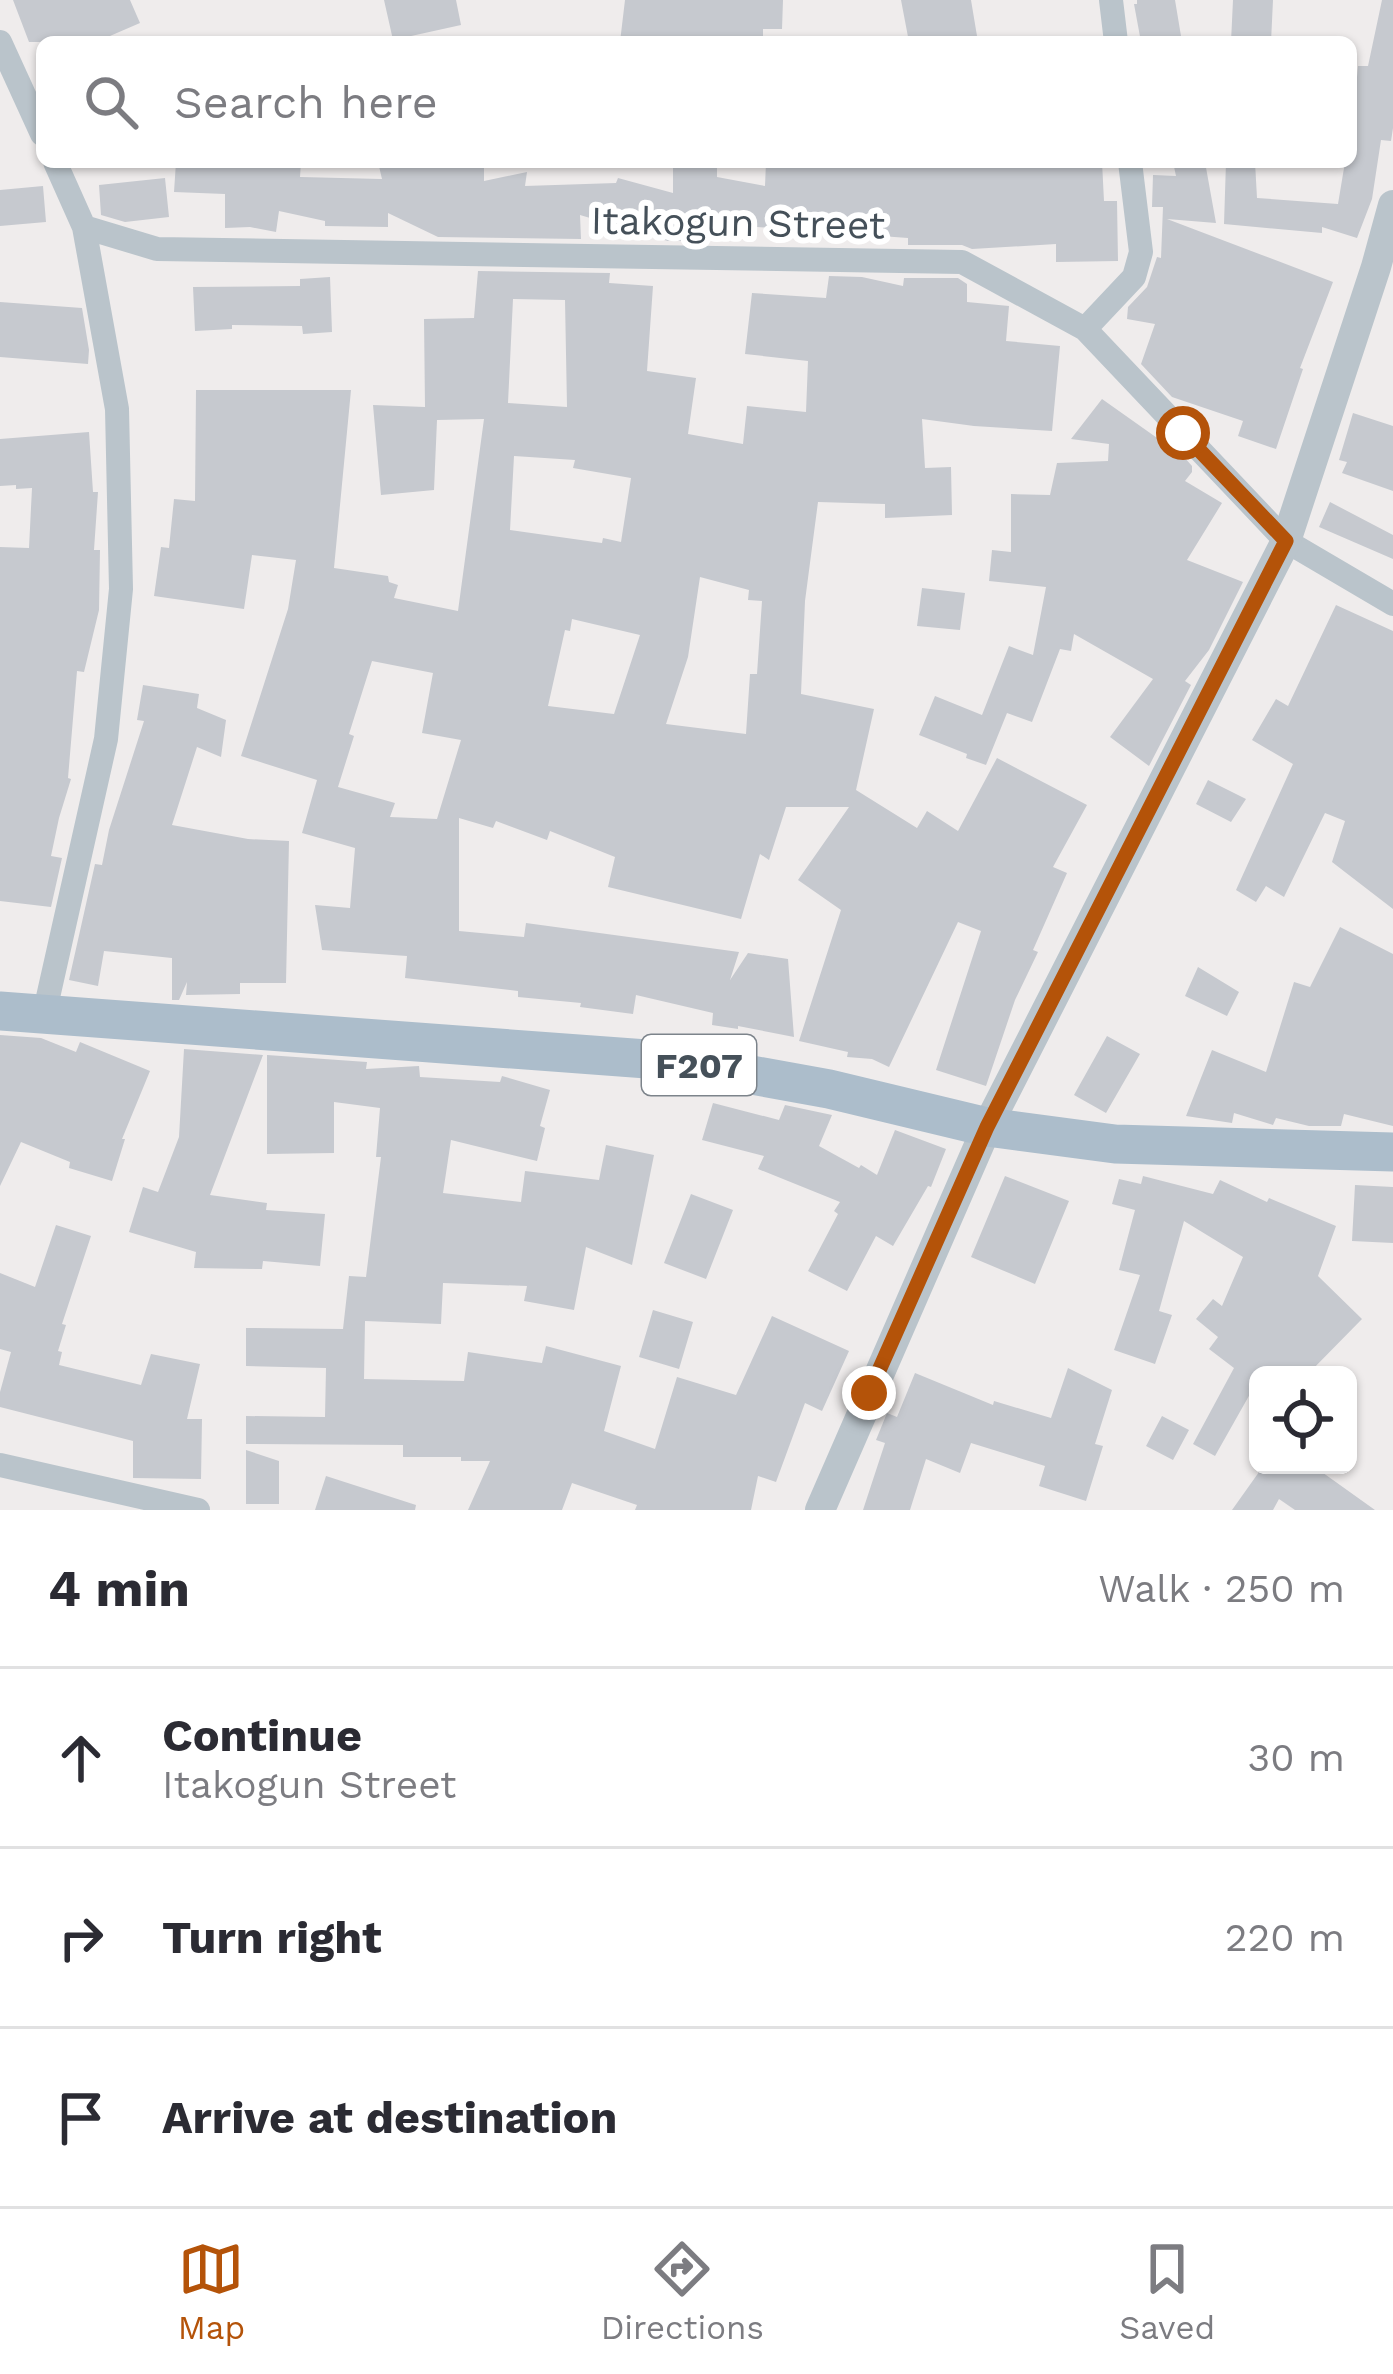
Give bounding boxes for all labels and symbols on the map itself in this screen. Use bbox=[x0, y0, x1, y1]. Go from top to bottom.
street label: Itakogun Street bbox=[590, 197, 886, 248]
route start bbox=[1156, 406, 1210, 460]
road number: F207 bbox=[642, 1035, 756, 1095]
route end bbox=[842, 1366, 896, 1420]

